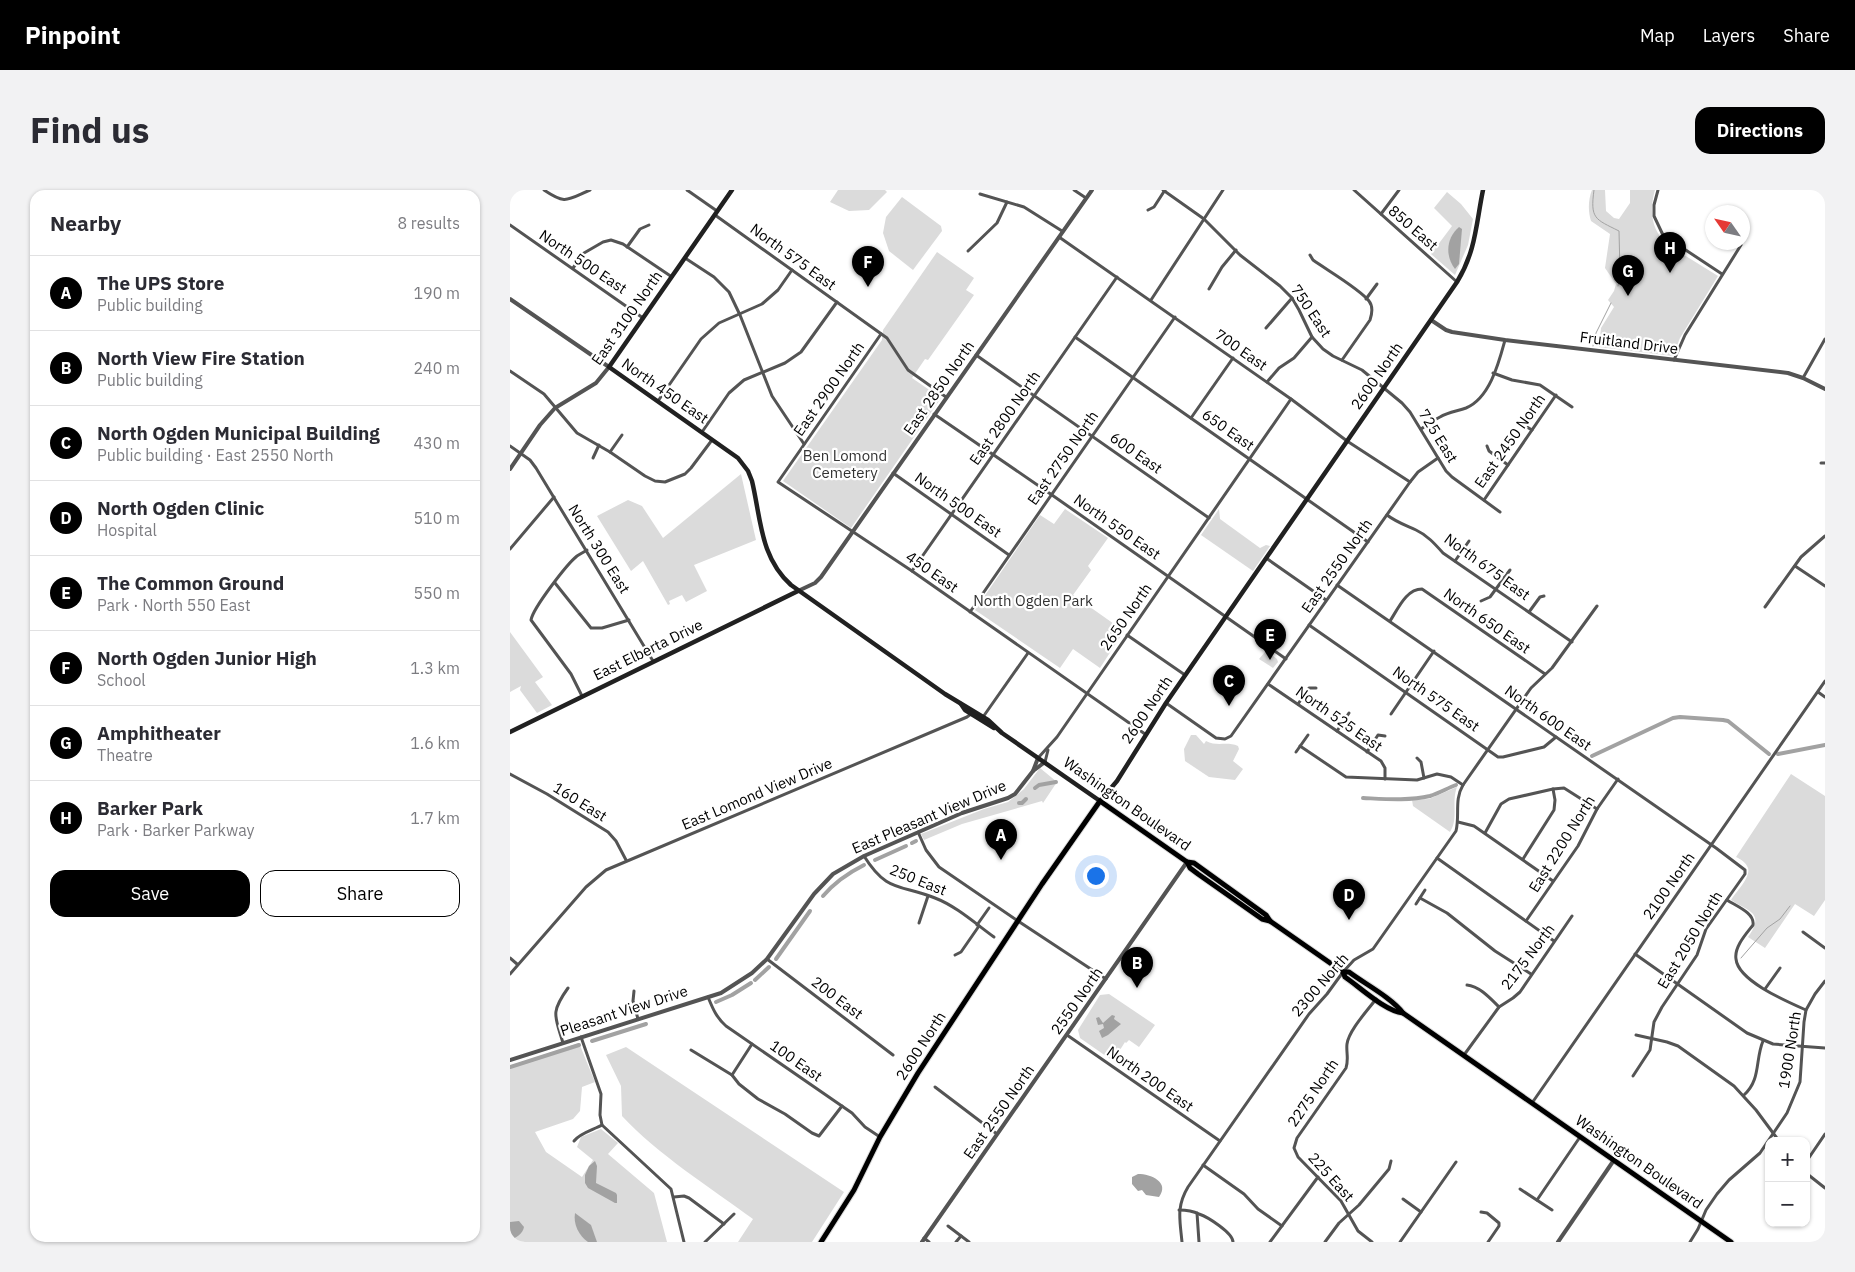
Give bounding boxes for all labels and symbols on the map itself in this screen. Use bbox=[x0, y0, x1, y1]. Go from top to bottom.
street label: 850 East bbox=[1385, 201, 1442, 254]
north arrow bbox=[1705, 205, 1750, 250]
street label: North 575 East bbox=[747, 219, 840, 294]
street label: North 500 East bbox=[536, 225, 631, 298]
pin: H bbox=[1654, 232, 1686, 273]
pin: F bbox=[852, 246, 884, 287]
pin: G bbox=[1612, 255, 1644, 296]
street label: East 3100 North bbox=[587, 267, 666, 368]
street label: 750 East bbox=[1287, 281, 1336, 341]
street label: 700 East bbox=[1211, 325, 1271, 375]
street label: Fruitland Drive bbox=[1579, 327, 1679, 358]
street label: East 2850 North bbox=[899, 337, 978, 438]
street label: East 2900 North bbox=[789, 338, 868, 439]
street label: 2600 North bbox=[1346, 338, 1407, 413]
street label: North 450 East bbox=[618, 354, 712, 428]
street label: East 2800 North bbox=[965, 367, 1044, 468]
street label: East 2450 North bbox=[1470, 390, 1549, 491]
street label: 650 East bbox=[1198, 405, 1258, 455]
street label: 725 East bbox=[1415, 405, 1462, 466]
street label: East 2750 North bbox=[1023, 407, 1102, 508]
street label: 600 East bbox=[1106, 428, 1166, 478]
park label: Ben Lomond Cemetery bbox=[803, 446, 887, 482]
street label: North 500 East bbox=[911, 468, 1005, 542]
street label: North 550 East bbox=[1070, 490, 1164, 564]
street label: North 300 East bbox=[564, 501, 634, 597]
street label: East 2550 North bbox=[1297, 515, 1376, 616]
street label: North 675 East bbox=[1441, 529, 1534, 604]
street label: 450 East bbox=[902, 547, 962, 597]
street label: 2650 North bbox=[1095, 579, 1156, 654]
street label: North 650 East bbox=[1440, 584, 1534, 658]
park label: North Ogden Park bbox=[973, 591, 1093, 610]
street label: East Elberta Drive bbox=[590, 615, 706, 684]
pin: E bbox=[1254, 619, 1286, 660]
street label: North 575 East bbox=[1389, 662, 1483, 736]
pin: C bbox=[1213, 665, 1245, 706]
street label: 2600 North bbox=[1117, 672, 1176, 747]
street label: North 600 East bbox=[1501, 681, 1595, 755]
street label: North 525 East bbox=[1292, 682, 1386, 756]
street label: Washington Boulevard bbox=[1060, 752, 1195, 855]
street label: East Lomond View Drive bbox=[679, 753, 835, 834]
street label: East Pleasant View Drive bbox=[849, 775, 1009, 858]
street label: 160 East bbox=[550, 778, 611, 825]
street label: East 2200 North bbox=[1524, 792, 1599, 896]
pin: A bbox=[985, 819, 1017, 860]
street label: 2100 North bbox=[1638, 848, 1699, 923]
street label: 250 East bbox=[887, 860, 949, 900]
your location bbox=[1083, 863, 1109, 889]
pin: D bbox=[1333, 879, 1365, 920]
street label: East 2050 North bbox=[1653, 887, 1726, 992]
street label: 2175 North bbox=[1497, 920, 1559, 994]
pin: B bbox=[1121, 947, 1153, 988]
street label: 2300 North bbox=[1287, 949, 1352, 1020]
street label: 2550 North bbox=[1046, 963, 1107, 1038]
street label: 200 East bbox=[808, 972, 867, 1023]
street label: Pleasant View Drive bbox=[558, 981, 690, 1040]
street label: 2600 North bbox=[891, 1008, 950, 1084]
street label: 1900 North bbox=[1774, 1010, 1805, 1090]
street label: 100 East bbox=[766, 1036, 826, 1086]
street label: North 200 East bbox=[1103, 1042, 1197, 1116]
street label: 2275 North bbox=[1283, 1055, 1342, 1130]
street label: East 2550 North bbox=[959, 1061, 1038, 1162]
street label: Washington Boulevard bbox=[1572, 1110, 1707, 1213]
street label: 225 East bbox=[1304, 1148, 1358, 1205]

